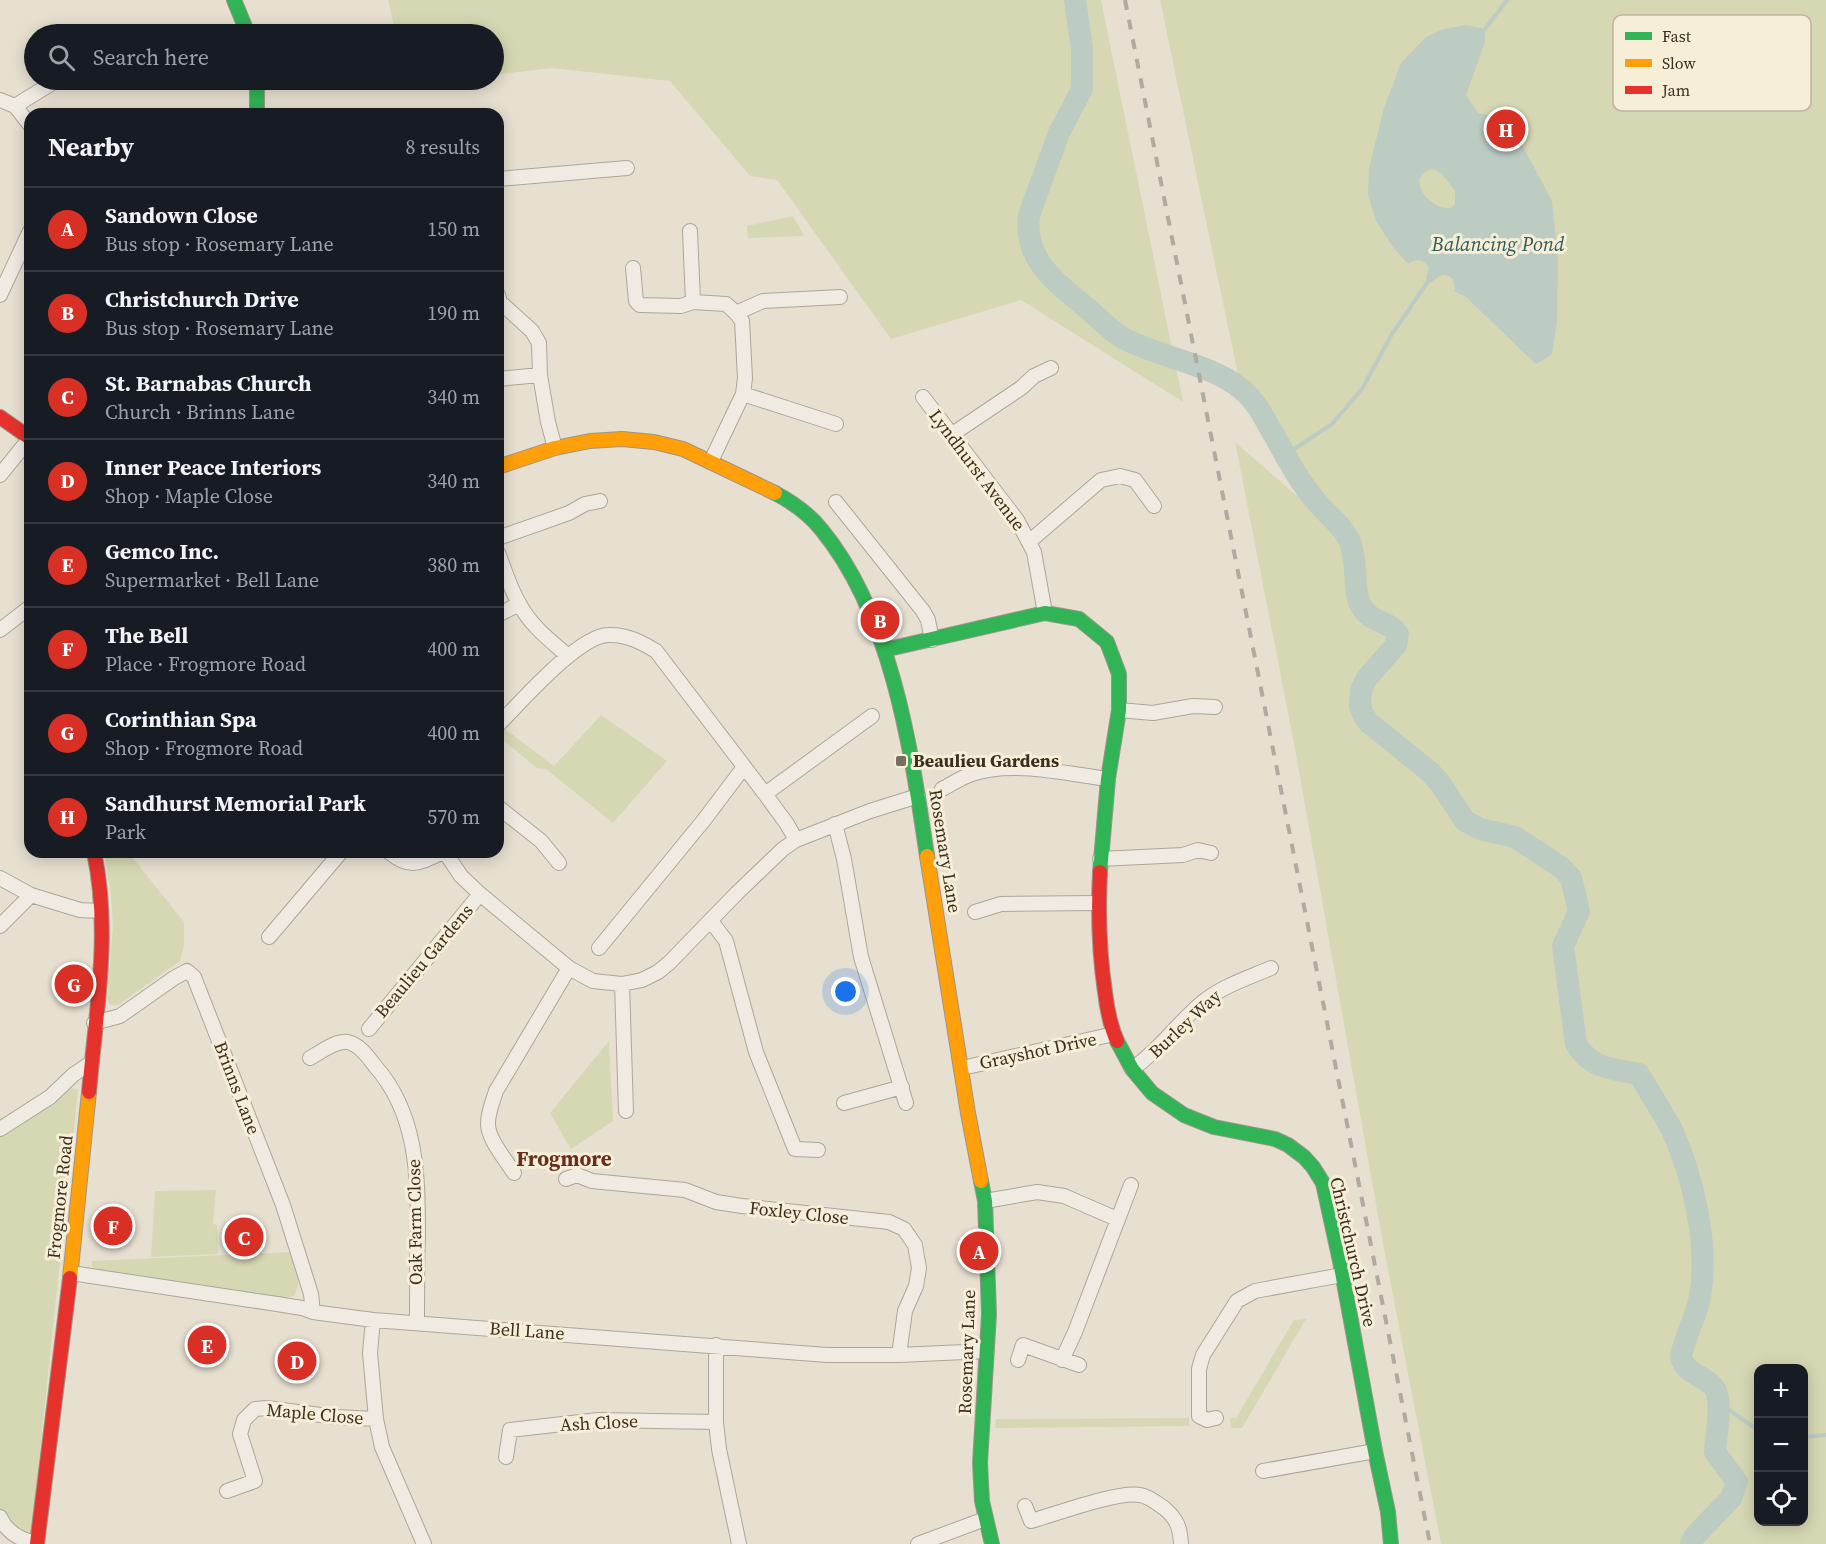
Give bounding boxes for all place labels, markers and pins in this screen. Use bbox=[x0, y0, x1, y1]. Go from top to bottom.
pin: H bbox=[1486, 106, 1526, 152]
pin: B bbox=[860, 598, 900, 642]
place label: Beaulieu Gardens bbox=[913, 748, 1059, 773]
marker: Beaulieu Gardens bbox=[894, 754, 908, 768]
pin: G bbox=[54, 962, 94, 1006]
pin: F bbox=[94, 1204, 132, 1248]
pin: C bbox=[224, 1214, 264, 1260]
pin: A bbox=[960, 1228, 998, 1274]
pin: E bbox=[188, 1322, 226, 1368]
pin: D bbox=[278, 1338, 316, 1384]

